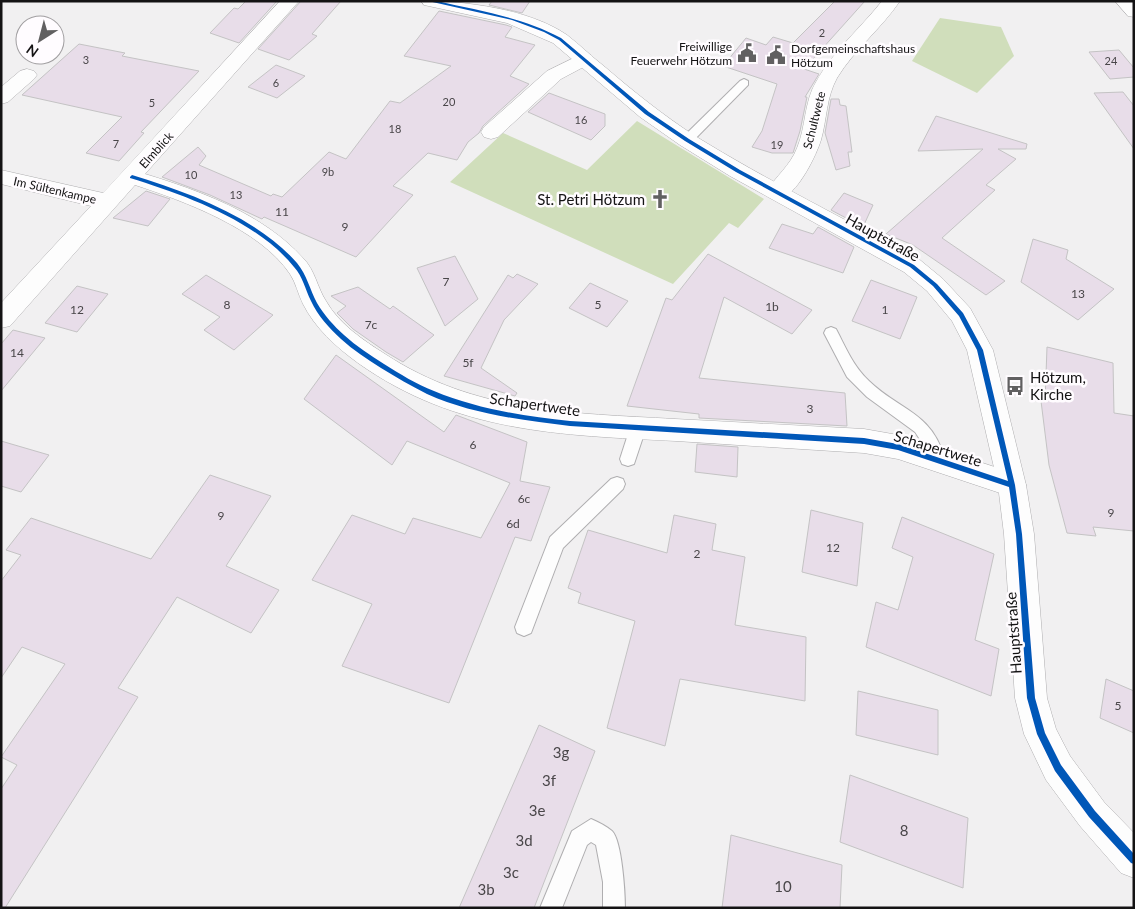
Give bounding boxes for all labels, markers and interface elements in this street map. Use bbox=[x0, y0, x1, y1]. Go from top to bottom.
north arrow bbox=[15, 15, 65, 65]
house number: 2 bbox=[819, 26, 825, 39]
place label: Freiwillige Feuerwehr Hötzum bbox=[630, 39, 732, 68]
text: N bbox=[23, 41, 41, 61]
place label: Dorfgemeinschaftshaus Hötzum bbox=[791, 41, 915, 70]
public building icon: Freiwillige Feuerwehr Hötzum bbox=[736, 42, 758, 64]
public building icon: Dorfgemeinschaftshaus Hötzum bbox=[765, 44, 787, 66]
house number: 3 bbox=[83, 53, 89, 66]
house number: 24 bbox=[1105, 54, 1118, 67]
house number: 6 bbox=[273, 76, 279, 89]
street label: Schultwete bbox=[800, 90, 828, 150]
house number: 20 bbox=[443, 95, 456, 108]
house number: 5 bbox=[149, 96, 155, 109]
house number: 16 bbox=[575, 113, 587, 126]
house number: 18 bbox=[389, 122, 401, 135]
street label: Elmblick bbox=[136, 128, 177, 171]
house number: 7 bbox=[113, 137, 119, 150]
house number: 19 bbox=[771, 138, 783, 151]
house number: 9b bbox=[322, 165, 334, 178]
house number: 10 bbox=[185, 168, 198, 181]
street label: Im Sültenkampe bbox=[12, 173, 98, 207]
house number: 13 bbox=[230, 188, 242, 201]
church icon: St. Petri Hötzum bbox=[649, 188, 671, 210]
place label: St. Petri Hötzum bbox=[537, 190, 645, 208]
house number: 11 bbox=[275, 204, 289, 219]
street label: Hauptstraße bbox=[843, 209, 923, 265]
house number: 9 bbox=[342, 219, 349, 234]
house number: 7 bbox=[443, 274, 450, 289]
house number: 13 bbox=[1071, 286, 1085, 301]
house number: 8 bbox=[224, 297, 231, 312]
house number: 5 bbox=[595, 297, 602, 312]
house number: 1b bbox=[765, 299, 779, 314]
house number: 12 bbox=[70, 302, 84, 317]
house number: 1 bbox=[882, 302, 889, 317]
house number: 7c bbox=[365, 317, 378, 332]
house number: 14 bbox=[10, 345, 24, 360]
house number: 5f bbox=[462, 355, 474, 370]
place label: Hötzum, Kirche bbox=[1030, 368, 1086, 403]
bus stop icon: Hötzum, Kirche bbox=[1004, 375, 1026, 397]
street label: Schapertwete bbox=[489, 389, 581, 419]
house number: 3 bbox=[807, 401, 814, 416]
street label: Schapertwete bbox=[892, 426, 984, 470]
house number: 6 bbox=[470, 437, 477, 452]
house number: 6c bbox=[518, 491, 531, 506]
house number: 9 bbox=[1108, 505, 1115, 520]
house number: 9 bbox=[218, 508, 225, 523]
house number: 6d bbox=[506, 516, 520, 531]
house number: 12 bbox=[826, 540, 840, 555]
house number: 2 bbox=[694, 546, 701, 561]
street label: Hauptstraße bbox=[1001, 591, 1025, 675]
house number: 5 bbox=[1115, 698, 1122, 713]
house number: 3g bbox=[553, 743, 569, 761]
house number: 3f bbox=[542, 771, 557, 789]
house number: 3e bbox=[529, 801, 545, 819]
house number: 8 bbox=[900, 821, 908, 839]
house number: 3d bbox=[515, 831, 533, 849]
house number: 3c bbox=[503, 863, 519, 881]
house number: 10 bbox=[774, 877, 792, 895]
house number: 3b bbox=[477, 880, 495, 898]

